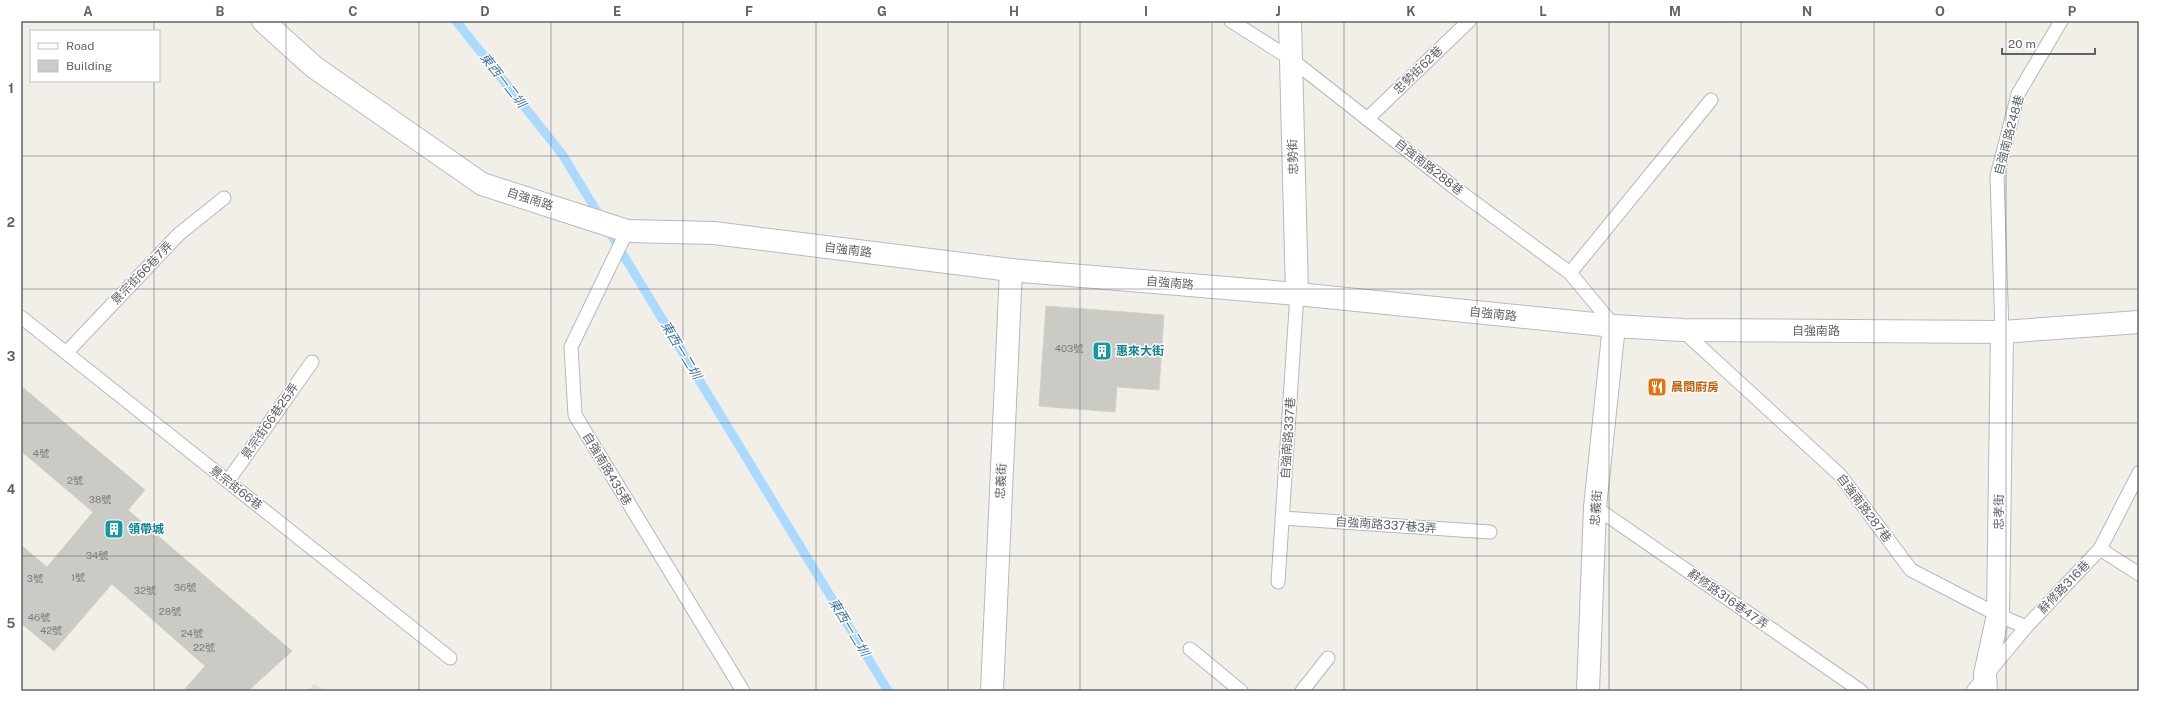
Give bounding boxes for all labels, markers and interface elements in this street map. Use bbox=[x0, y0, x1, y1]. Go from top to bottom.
text: A bbox=[83, 4, 93, 19]
text: B bbox=[216, 4, 225, 19]
text: C bbox=[348, 4, 358, 19]
text: D bbox=[480, 4, 490, 19]
text: E bbox=[613, 4, 621, 19]
text: F bbox=[745, 4, 753, 19]
text: G bbox=[877, 4, 887, 19]
text: H bbox=[1009, 4, 1019, 19]
text: I bbox=[1144, 4, 1148, 19]
text: J bbox=[1275, 4, 1281, 19]
text: K bbox=[1406, 4, 1416, 19]
text: L bbox=[1539, 4, 1547, 19]
text: M bbox=[1669, 4, 1681, 19]
text: N bbox=[1802, 4, 1812, 19]
text: O bbox=[1935, 4, 1945, 19]
text: P bbox=[2068, 4, 2077, 19]
legend bbox=[30, 30, 160, 82]
scale bar bbox=[2002, 30, 2095, 56]
text: 20 m bbox=[2008, 37, 2036, 51]
text: Road bbox=[66, 39, 94, 53]
street label: 忠勢街62巷 bbox=[1391, 43, 1445, 97]
water label: 東西一二圳 bbox=[477, 50, 530, 112]
text: Building bbox=[66, 59, 112, 73]
text: 1 bbox=[8, 81, 14, 96]
street label: 自強南路248巷 bbox=[1992, 93, 2026, 177]
street label: 自強南路288巷 bbox=[1392, 136, 1466, 198]
street label: 忠勢街 bbox=[1285, 139, 1301, 175]
street label: 自強南路 bbox=[505, 185, 555, 213]
text: 2 bbox=[7, 215, 15, 230]
street label: 景宗街66巷7弄 bbox=[108, 239, 176, 307]
street label: 自強南路 bbox=[823, 240, 873, 260]
street label: 自強南路 bbox=[1145, 274, 1195, 292]
street label: 自強南路 bbox=[1468, 305, 1518, 323]
water label: 東西一二圳 bbox=[658, 318, 705, 383]
street label: 自強南路 bbox=[1792, 324, 1840, 338]
building icon: 惠來大街 bbox=[1091, 340, 1113, 362]
house number: 403號 bbox=[1055, 342, 1083, 354]
place label: 惠來大街 bbox=[1116, 344, 1164, 358]
text: 3 bbox=[7, 349, 16, 364]
restaurant icon: 晨間廚房 bbox=[1646, 376, 1668, 398]
street label: 景宗街66巷25弄 bbox=[239, 380, 301, 462]
place label: 晨間廚房 bbox=[1671, 380, 1719, 394]
street label: 自強南路337巷 bbox=[1278, 397, 1298, 479]
street label: 自強南路435巷 bbox=[580, 430, 634, 508]
house number: 4號 bbox=[33, 447, 49, 459]
street label: 景宗街66巷 bbox=[207, 463, 265, 513]
street label: 忠義街 bbox=[993, 463, 1009, 499]
street label: 自強南路287巷 bbox=[1834, 471, 1894, 545]
house number: 2號 bbox=[67, 474, 83, 486]
text: 4 bbox=[7, 482, 16, 497]
street label: 忠義街 bbox=[1588, 490, 1604, 526]
house number: 38號 bbox=[89, 493, 111, 505]
street label: 忠孝街 bbox=[1992, 494, 2006, 530]
street label: 自強南路337巷3弄 bbox=[1335, 514, 1437, 536]
building icon: 領帶城 bbox=[103, 518, 125, 540]
place label: 領帶城 bbox=[128, 522, 164, 536]
house number: 34號 bbox=[86, 549, 108, 561]
street label: 辭修路316巷 bbox=[2035, 558, 2093, 616]
street label: 辭修路316巷47弄 bbox=[1685, 566, 1771, 632]
house number: 1號 bbox=[71, 571, 85, 583]
house number: 3號 bbox=[27, 572, 43, 584]
house number: 36號 bbox=[174, 581, 196, 593]
house number: 32號 bbox=[134, 584, 156, 596]
water label: 東西一二圳 bbox=[826, 595, 873, 660]
house number: 28號 bbox=[159, 605, 181, 617]
house number: 46號 bbox=[28, 611, 50, 623]
text: 5 bbox=[7, 616, 16, 631]
house number: 42號 bbox=[40, 624, 62, 636]
house number: 24號 bbox=[181, 627, 203, 639]
house number: 22號 bbox=[193, 641, 215, 653]

